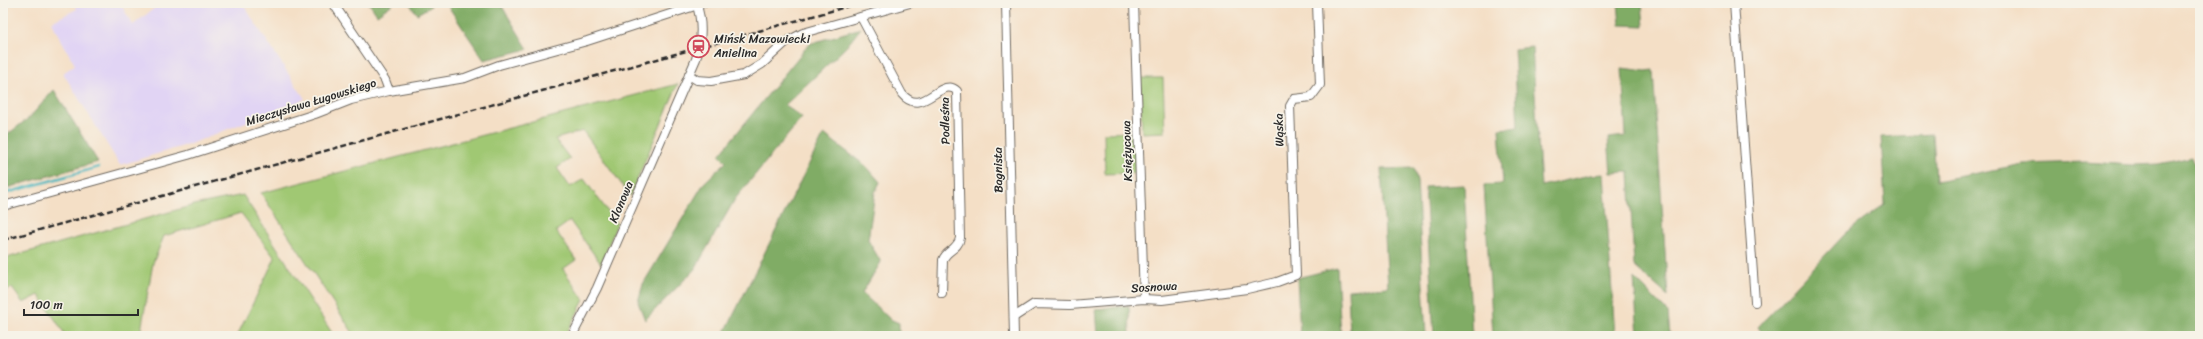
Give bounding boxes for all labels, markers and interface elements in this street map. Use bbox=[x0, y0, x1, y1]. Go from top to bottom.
place label: Mińsk Mazowiecki Anielina bbox=[713, 28, 811, 64]
station icon: Mińsk Mazowiecki Anielina bbox=[685, 33, 711, 59]
street label: Mieczysława Ługowskiego bbox=[243, 72, 379, 132]
street label: Podleśna bbox=[934, 97, 956, 145]
street label: Wąska bbox=[1267, 113, 1291, 147]
street label: Księżycowa bbox=[1115, 120, 1139, 182]
street label: Bagnista bbox=[987, 147, 1009, 193]
street label: Klonowa bbox=[602, 178, 640, 226]
street label: Sosnowa bbox=[1130, 275, 1178, 299]
scale bar bbox=[24, 291, 138, 317]
text: 100 m bbox=[30, 294, 63, 316]

